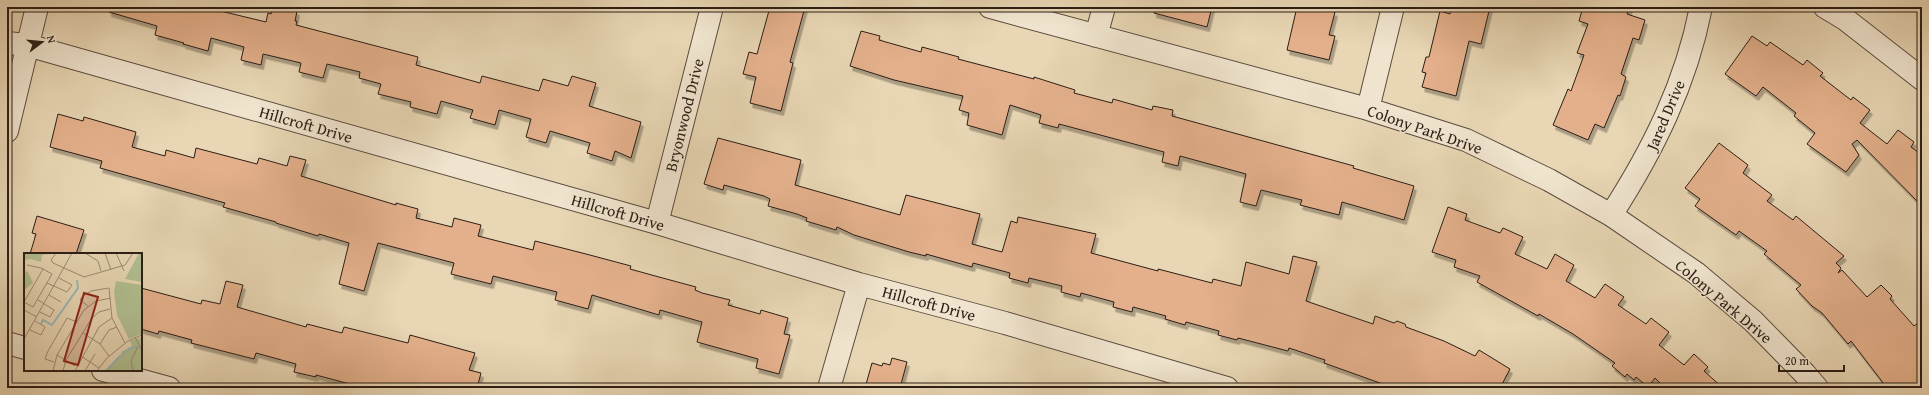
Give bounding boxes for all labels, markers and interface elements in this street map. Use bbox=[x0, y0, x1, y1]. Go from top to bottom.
north arrow bbox=[22, 22, 62, 62]
text: N bbox=[43, 34, 60, 46]
street label: Bryonwood Drive bbox=[658, 56, 710, 174]
street label: Jared Drive bbox=[1639, 76, 1691, 156]
street label: Colony Park Drive bbox=[1364, 98, 1486, 160]
street label: Hillcroft Drive bbox=[257, 99, 355, 149]
street label: Hillcroft Drive bbox=[569, 187, 667, 237]
inset map bbox=[24, 253, 142, 371]
street label: Colony Park Drive bbox=[1670, 253, 1778, 349]
street label: Hillcroft Drive bbox=[880, 279, 978, 327]
scale bar bbox=[1779, 347, 1844, 373]
text: 20 m bbox=[1785, 352, 1809, 369]

